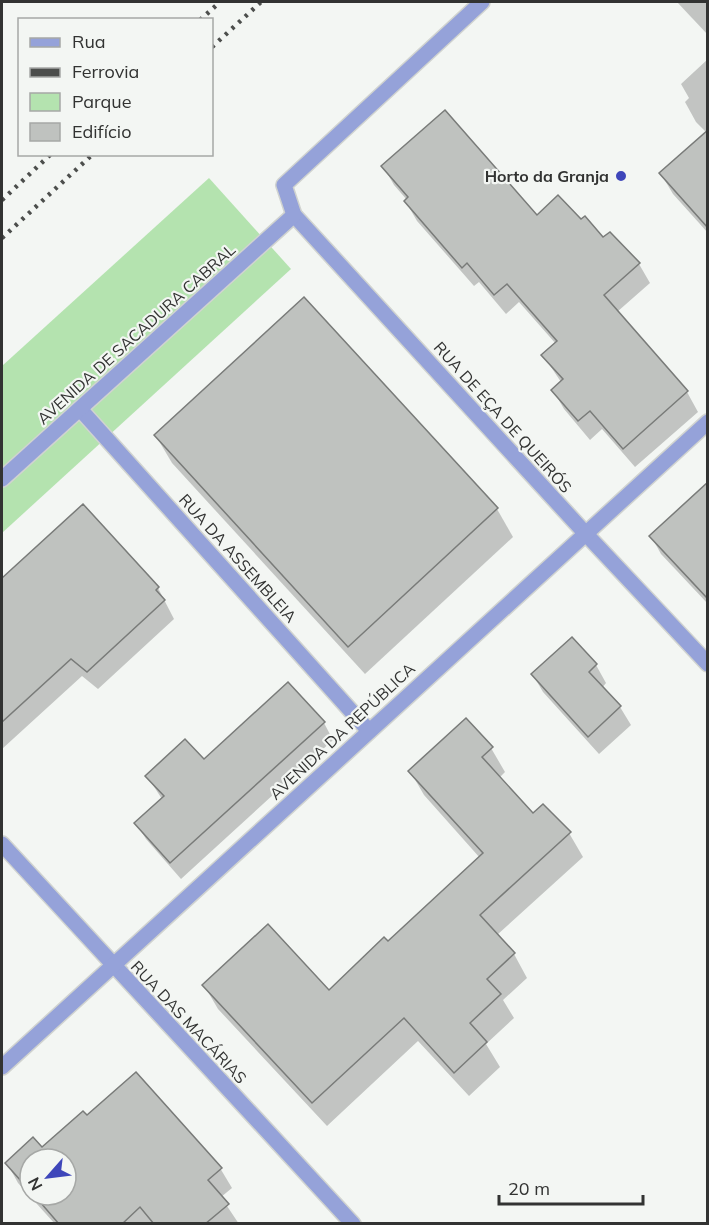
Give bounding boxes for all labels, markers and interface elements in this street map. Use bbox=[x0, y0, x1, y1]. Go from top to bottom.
legend bbox=[18, 18, 213, 156]
text: Rua bbox=[72, 30, 106, 53]
text: Ferrovia bbox=[72, 60, 139, 83]
text: Parque bbox=[72, 90, 131, 113]
text: Edifício bbox=[72, 120, 131, 143]
place label: Horto da Granja bbox=[485, 166, 609, 186]
marker: Horto da Granja bbox=[614, 169, 628, 183]
street label: AVENIDA DE SACADURA CABRAL bbox=[33, 239, 239, 428]
street label: RUA DE EÇA DE QUEIRÓS bbox=[430, 337, 576, 497]
street label: RUA DA ASSEMBLEIA bbox=[175, 490, 301, 627]
street label: AVENIDA DA REPÚBLICA bbox=[265, 658, 419, 804]
street label: RUA DAS MACÁRIAS bbox=[127, 956, 251, 1088]
north arrow bbox=[18, 1147, 78, 1207]
scale bar bbox=[499, 1168, 643, 1206]
text: N bbox=[23, 1174, 46, 1194]
text: 20 m bbox=[508, 1177, 550, 1200]

